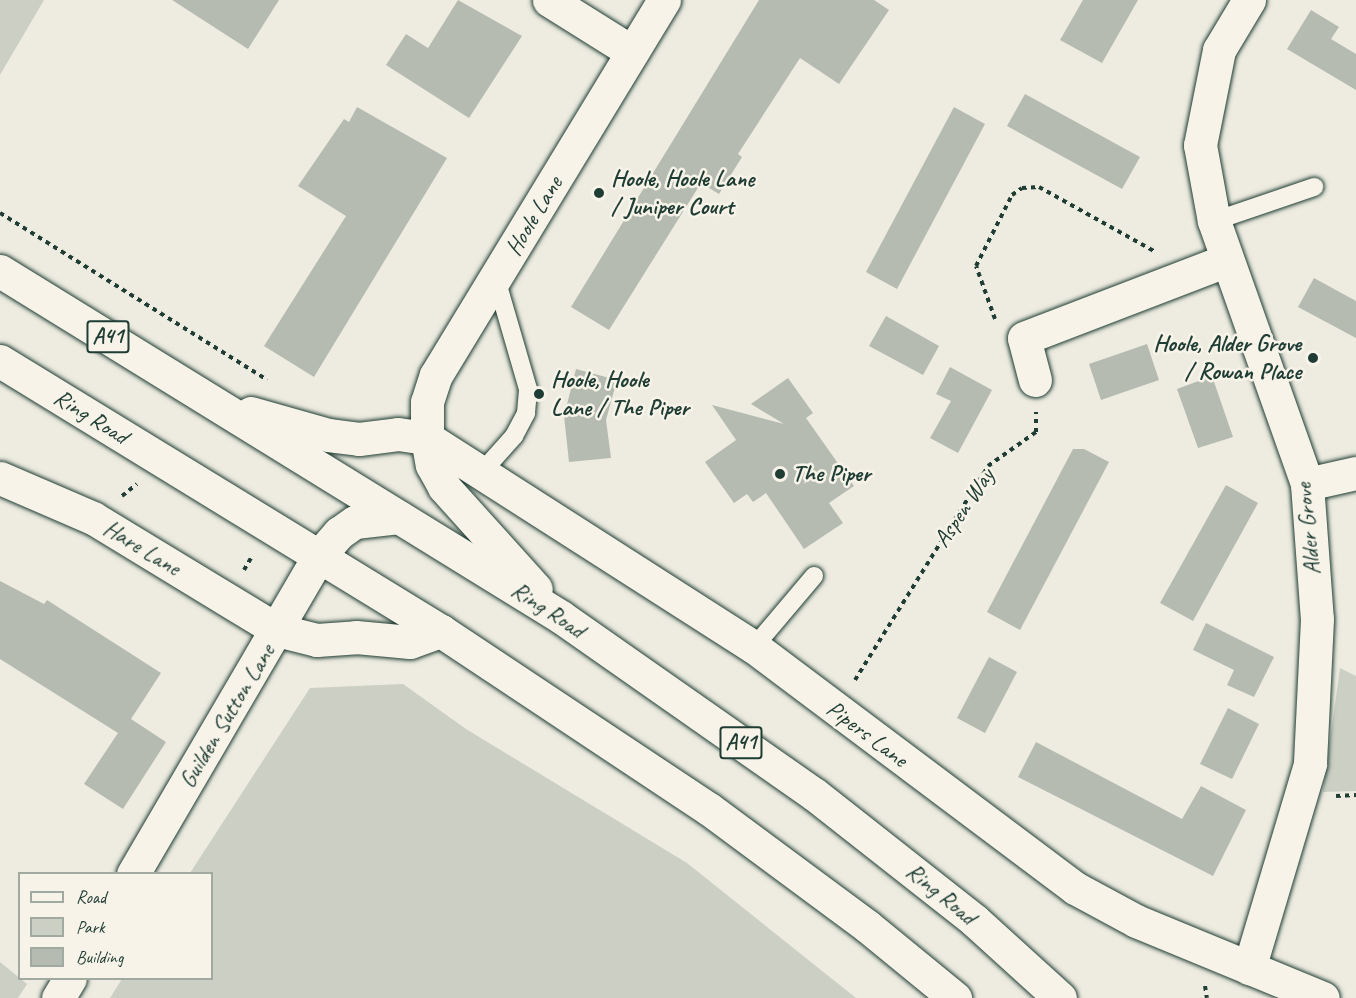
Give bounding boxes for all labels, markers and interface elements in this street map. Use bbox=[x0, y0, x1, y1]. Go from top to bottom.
place label: Hoole, Hoole Lane / Juniper Court bbox=[611, 165, 754, 221]
street label: Hoole Lane bbox=[499, 171, 569, 261]
marker: Hoole, Hoole Lane / Juniper Court bbox=[592, 186, 606, 200]
road number: A41 bbox=[86, 318, 130, 356]
place label: Hoole, Alder Grove / Rowan Place bbox=[1153, 330, 1301, 386]
marker: Hoole, Alder Grove / Rowan Place bbox=[1306, 351, 1320, 365]
place label: Hoole, Hoole Lane / The Piper bbox=[551, 366, 689, 422]
street label: Ring Road bbox=[48, 383, 134, 451]
marker: Hoole, Hoole Lane / The Piper bbox=[532, 387, 546, 401]
place label: The Piper bbox=[792, 460, 871, 488]
street label: Aspen Way bbox=[927, 463, 1001, 553]
marker: The Piper bbox=[773, 467, 787, 481]
street label: Alder Grove bbox=[1289, 482, 1327, 576]
street label: Hare Lane bbox=[98, 514, 186, 582]
street label: Ring Road bbox=[505, 575, 591, 645]
street label: Guilden Sutton Lane bbox=[173, 639, 281, 793]
street label: Pipers Lane bbox=[821, 694, 913, 774]
road number: A41 bbox=[718, 724, 764, 762]
street label: Ring Road bbox=[900, 857, 982, 931]
legend bbox=[18, 872, 213, 980]
text: Road bbox=[76, 886, 106, 908]
text: Park bbox=[76, 916, 105, 938]
text: Building bbox=[76, 946, 123, 968]

